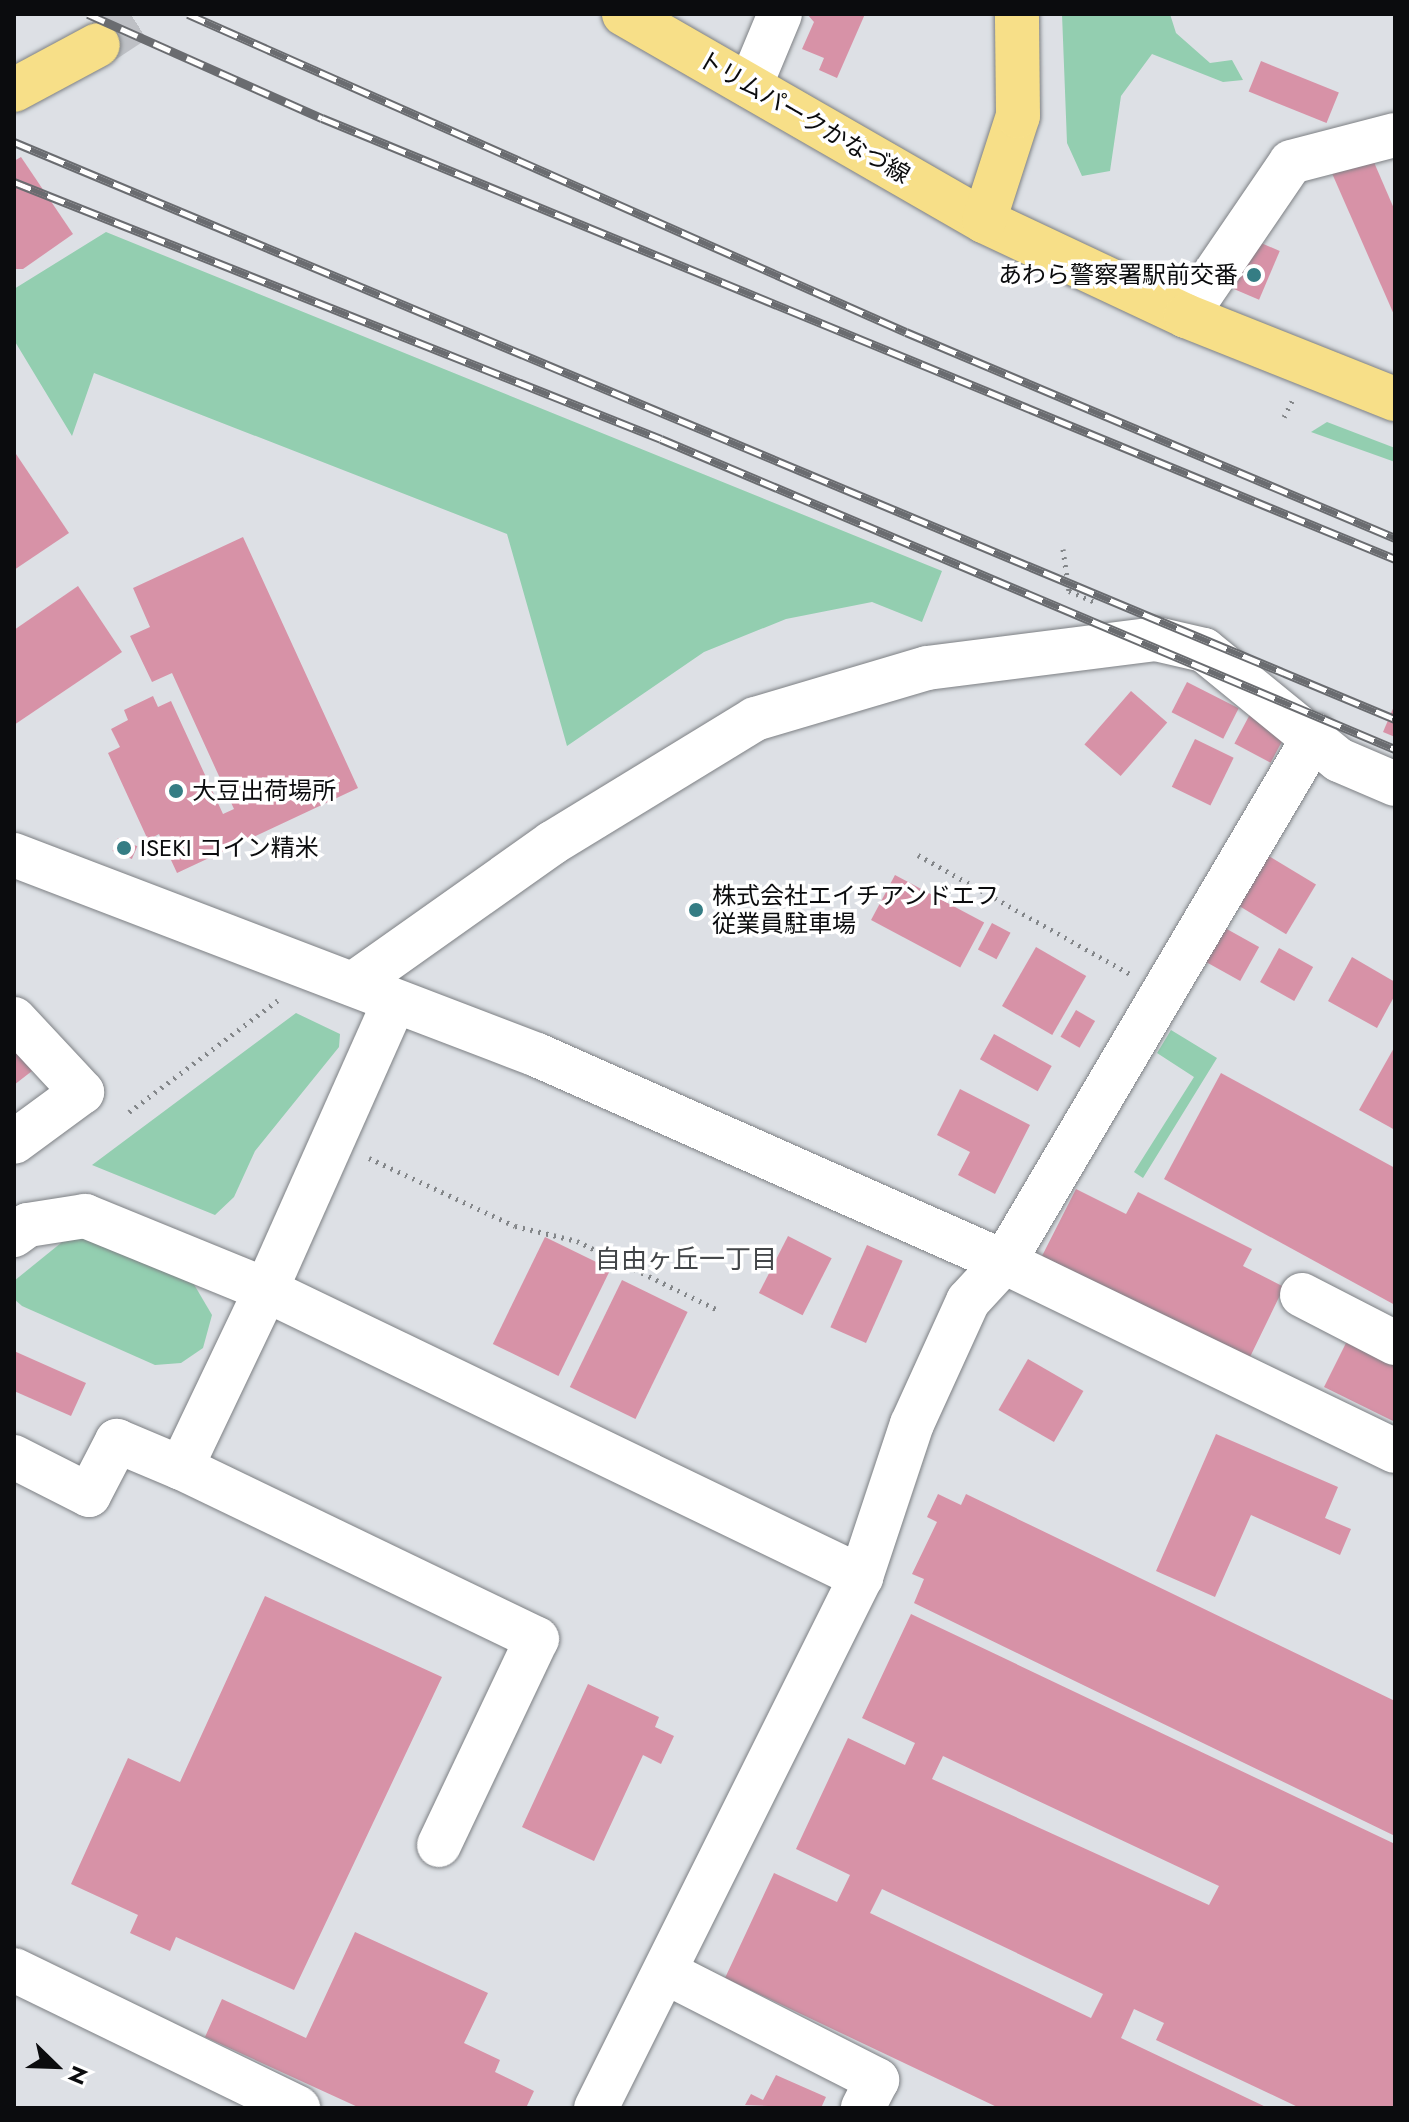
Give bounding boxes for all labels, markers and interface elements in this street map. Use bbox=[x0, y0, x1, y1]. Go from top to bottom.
street label: トリムパークかなづ線 bbox=[693, 45, 915, 189]
place label: あわら警察署駅前交番 bbox=[998, 261, 1238, 289]
marker: あわら警察署駅前交番 bbox=[1245, 266, 1263, 284]
place label: 大豆出荷場所 bbox=[192, 777, 336, 805]
marker: 大豆出荷場所 bbox=[167, 782, 185, 800]
place label: ISEKI コイン精米 bbox=[140, 834, 319, 862]
marker: ISEKI コイン精米 bbox=[115, 839, 133, 857]
place label: 株式会社エイチアンドエフ 従業員駐車場 bbox=[712, 882, 1000, 938]
marker: 株式会社エイチアンドエフ 従業員駐車場 bbox=[687, 901, 705, 919]
district label: 自由ヶ丘一丁目 bbox=[595, 1244, 777, 1276]
north arrow bbox=[16, 2026, 96, 2106]
text: N bbox=[60, 2061, 96, 2090]

